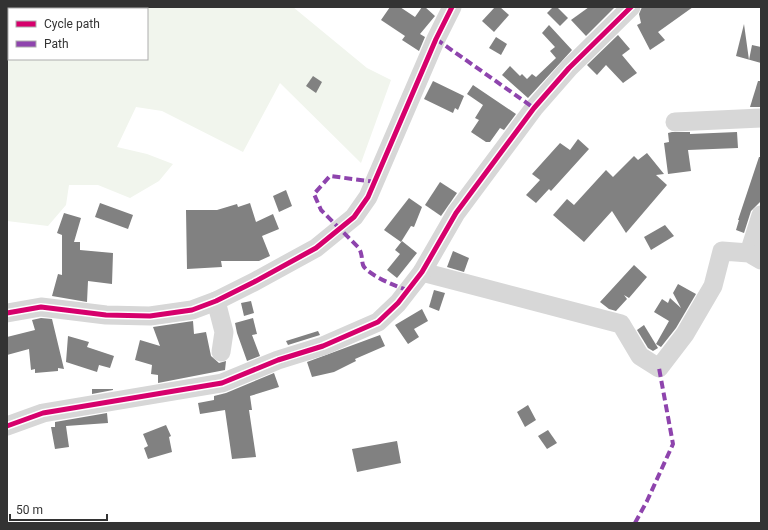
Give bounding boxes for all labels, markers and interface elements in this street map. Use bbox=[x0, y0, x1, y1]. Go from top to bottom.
legend bbox=[8, 8, 148, 60]
text: Cycle path bbox=[44, 17, 100, 31]
text: Path bbox=[44, 37, 69, 51]
scale bar bbox=[10, 496, 107, 522]
text: 50 m bbox=[16, 503, 43, 517]

